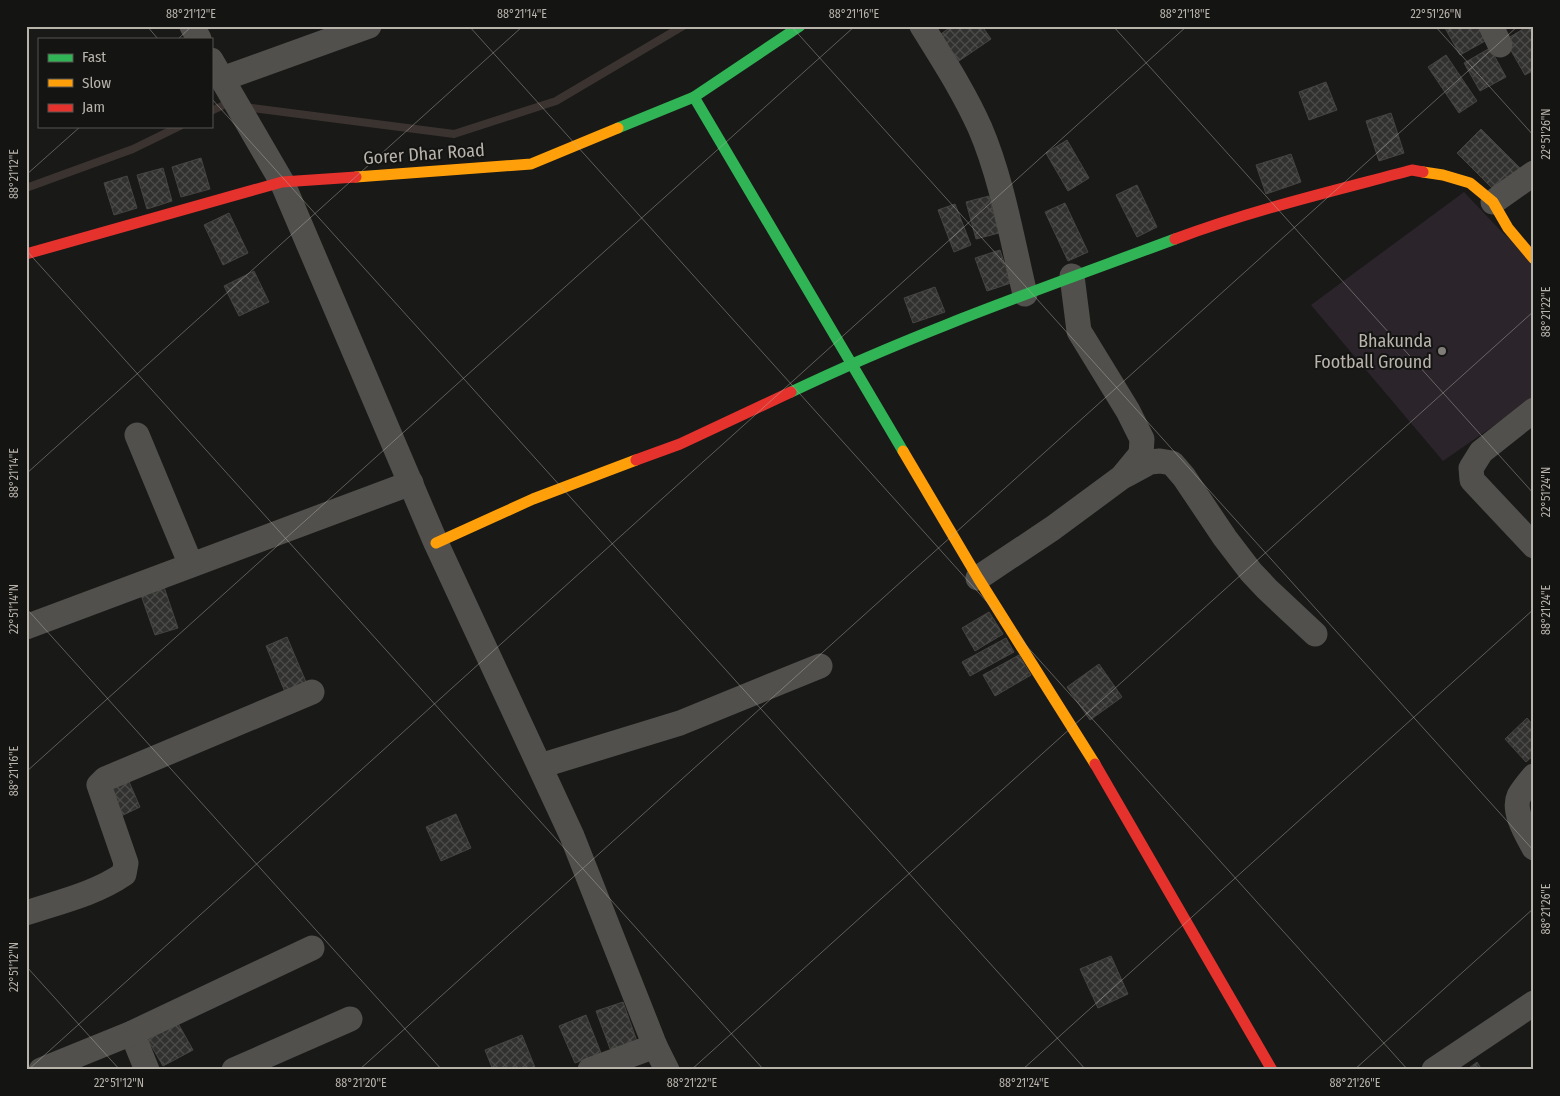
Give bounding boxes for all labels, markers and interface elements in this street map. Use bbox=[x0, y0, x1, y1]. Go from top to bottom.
text: 88°21'12"E bbox=[166, 7, 216, 21]
text: 88°21'14"E bbox=[497, 7, 547, 21]
text: 88°21'16"E bbox=[829, 7, 880, 21]
text: 88°21'18"E bbox=[1160, 7, 1211, 21]
text: 22°51'26"N bbox=[1410, 7, 1462, 21]
legend bbox=[38, 38, 212, 128]
text: Fast bbox=[82, 48, 106, 66]
text: Slow bbox=[82, 74, 111, 92]
text: Jam bbox=[82, 98, 105, 116]
text: 22°51'26"N bbox=[1539, 108, 1553, 160]
street label: Gorer Dhar Road bbox=[363, 139, 485, 169]
text: 88°21'12"E bbox=[7, 149, 21, 199]
text: 88°21'22"E bbox=[1539, 286, 1553, 337]
place label: Bhakunda Football Ground bbox=[1314, 330, 1432, 373]
marker: Bhakunda Football Ground bbox=[1436, 345, 1448, 357]
text: 88°21'14"E bbox=[7, 448, 21, 498]
text: 22°51'24"N bbox=[1539, 467, 1553, 517]
text: 22°51'14"N bbox=[7, 584, 21, 634]
text: 88°21'24"E bbox=[1539, 585, 1553, 635]
text: 88°21'16"E bbox=[7, 745, 21, 796]
text: 88°21'26"E bbox=[1539, 883, 1553, 934]
text: 22°51'12"N bbox=[7, 942, 21, 992]
text: 22°51'12"N bbox=[94, 1076, 144, 1090]
text: 88°21'20"E bbox=[335, 1076, 387, 1090]
text: 88°21'22"E bbox=[667, 1076, 718, 1090]
text: 88°21'24"E bbox=[999, 1076, 1049, 1090]
text: 88°21'26"E bbox=[1330, 1076, 1381, 1090]

